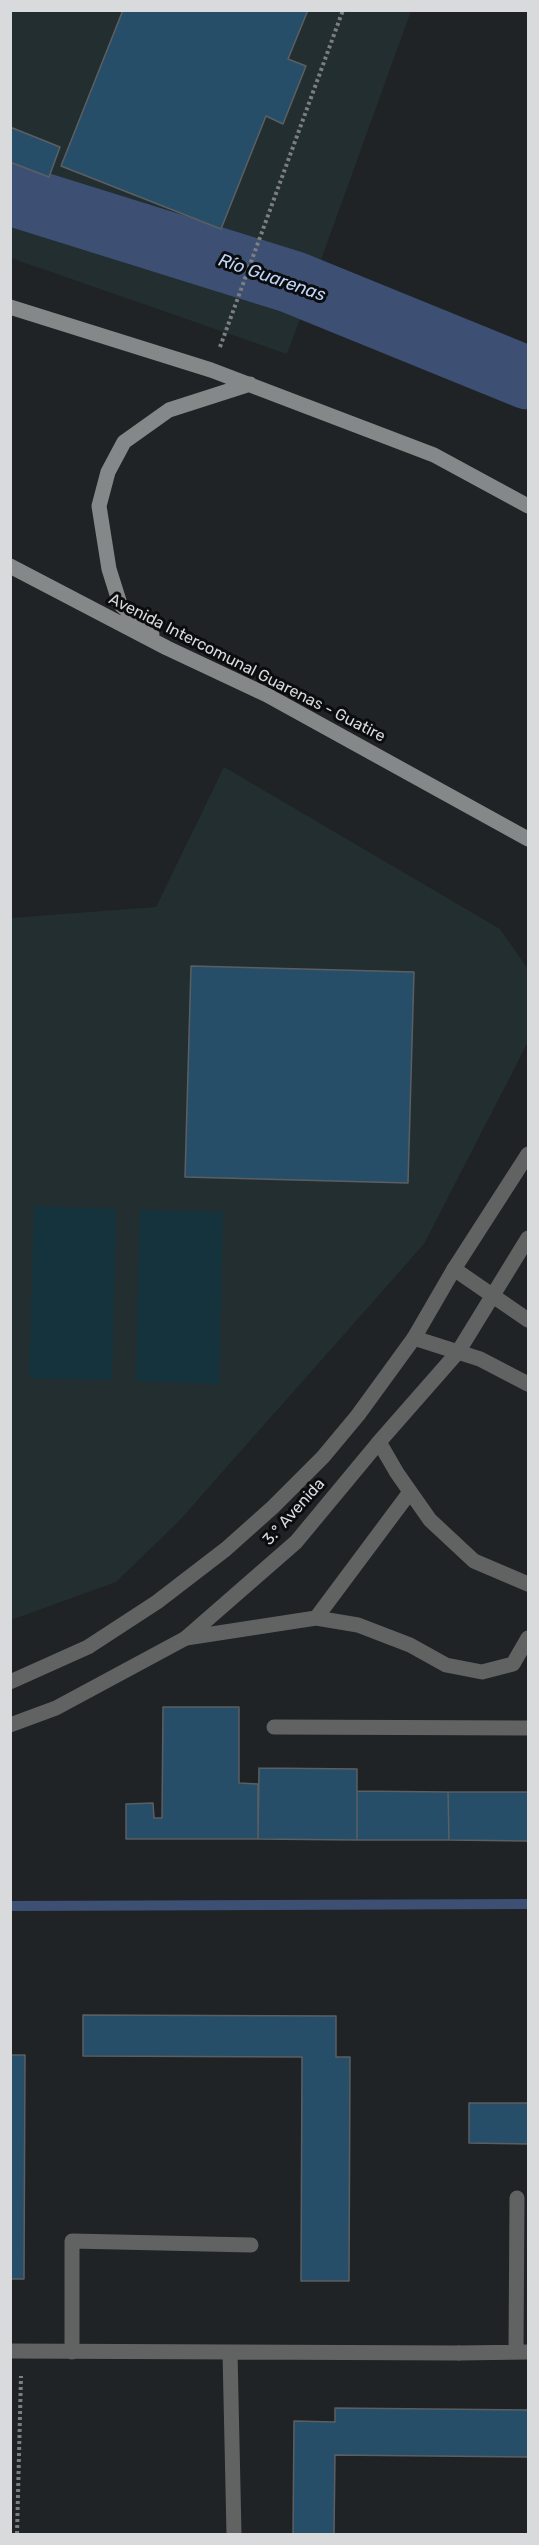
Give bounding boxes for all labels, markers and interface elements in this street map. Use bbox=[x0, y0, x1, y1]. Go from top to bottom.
water label: Río Guarenas bbox=[216, 250, 328, 306]
street label: Avenida Intercomunal Guarenas - Guatire bbox=[106, 590, 388, 746]
street label: 3.° Avenida bbox=[259, 1475, 329, 1549]

